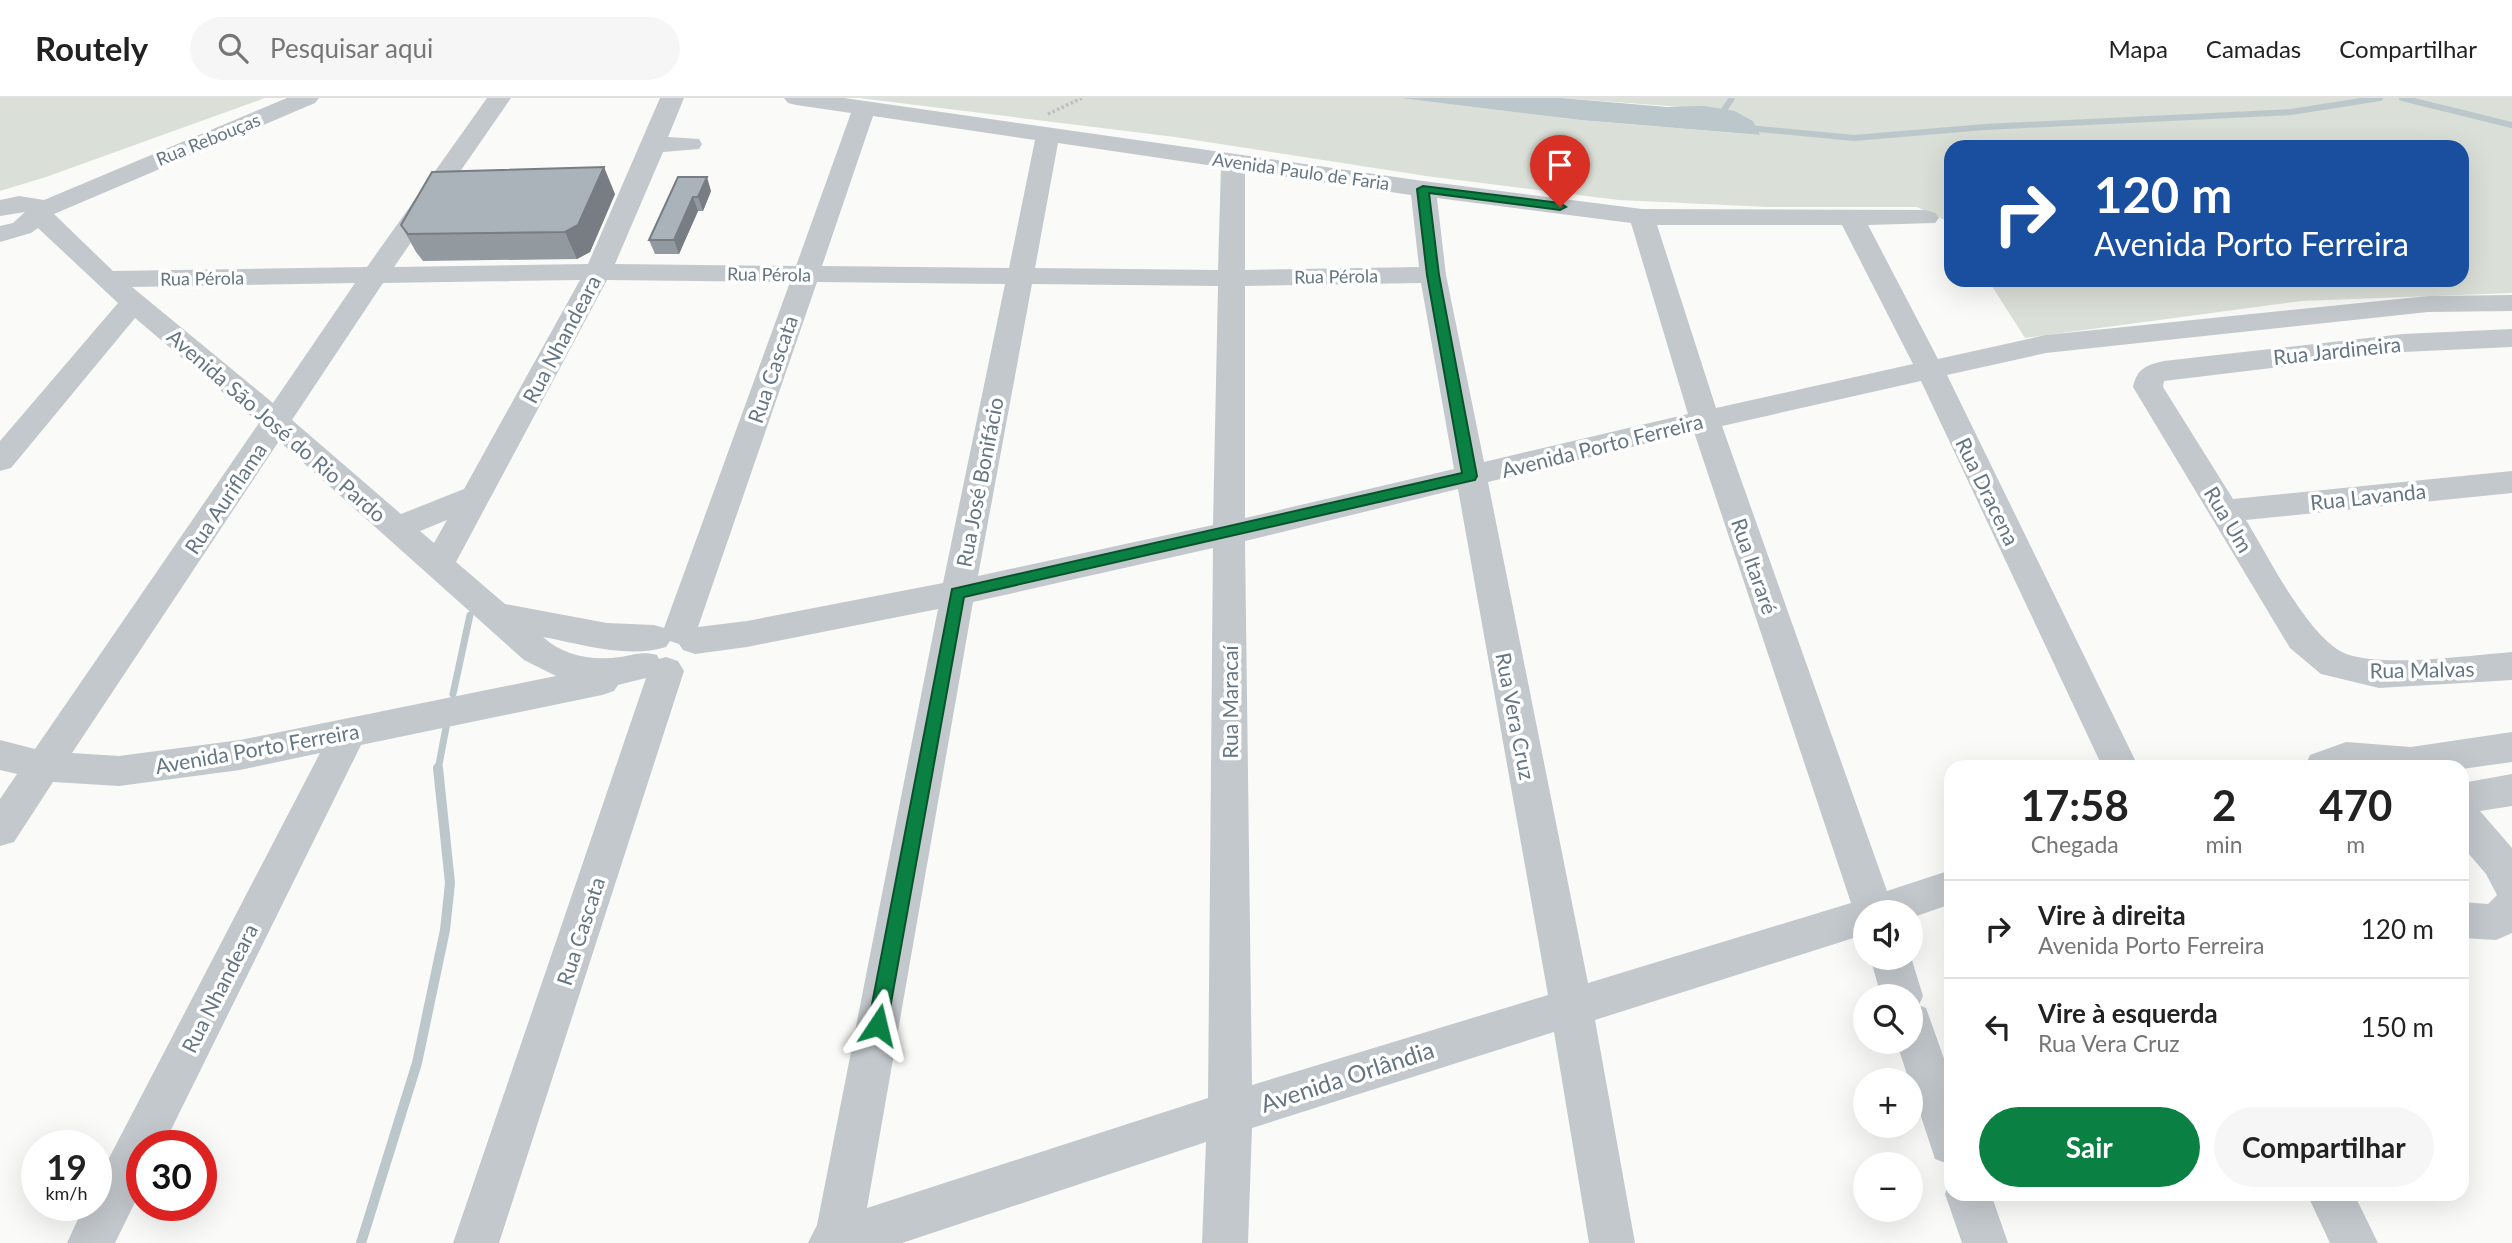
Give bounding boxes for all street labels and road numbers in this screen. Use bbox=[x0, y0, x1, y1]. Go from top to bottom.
street label: Rua Rebouças bbox=[153, 108, 263, 170]
street label: Avenida Paulo de Faria bbox=[1211, 148, 1391, 194]
street label: Rua Pérola bbox=[727, 262, 811, 286]
street label: Rua Pérola bbox=[1294, 264, 1378, 288]
street label: Rua Pérola bbox=[160, 266, 244, 290]
street label: Rua Nhandeara bbox=[517, 271, 605, 407]
street label: Rua Cascata bbox=[742, 312, 802, 426]
street label: Avenida São José do Rio Pardo bbox=[163, 323, 392, 527]
street label: Rua Jardineira bbox=[2272, 331, 2402, 369]
street label: Rua José Bonifácio bbox=[950, 395, 1008, 569]
street label: Avenida Porto Ferreira bbox=[1499, 408, 1705, 482]
street label: Rua Dracena bbox=[1951, 433, 2025, 549]
street label: Rua Auriflama bbox=[179, 438, 271, 558]
street label: Rua Lavanda bbox=[2309, 477, 2427, 515]
street label: Rua Um bbox=[2200, 481, 2258, 557]
street label: Rua Itararé bbox=[1727, 515, 1783, 617]
street label: Rua Maracaí bbox=[1217, 644, 1242, 759]
street label: Rua Vera Cruz bbox=[1491, 650, 1541, 782]
street label: Rua Malvas bbox=[2369, 656, 2475, 682]
street label: Avenida Porto Ferreira bbox=[153, 718, 361, 778]
street label: Rua Cascata bbox=[551, 874, 609, 988]
street label: Rua Nhandeara bbox=[176, 919, 262, 1057]
street label: Avenida Orlândia bbox=[1257, 1034, 1437, 1118]

